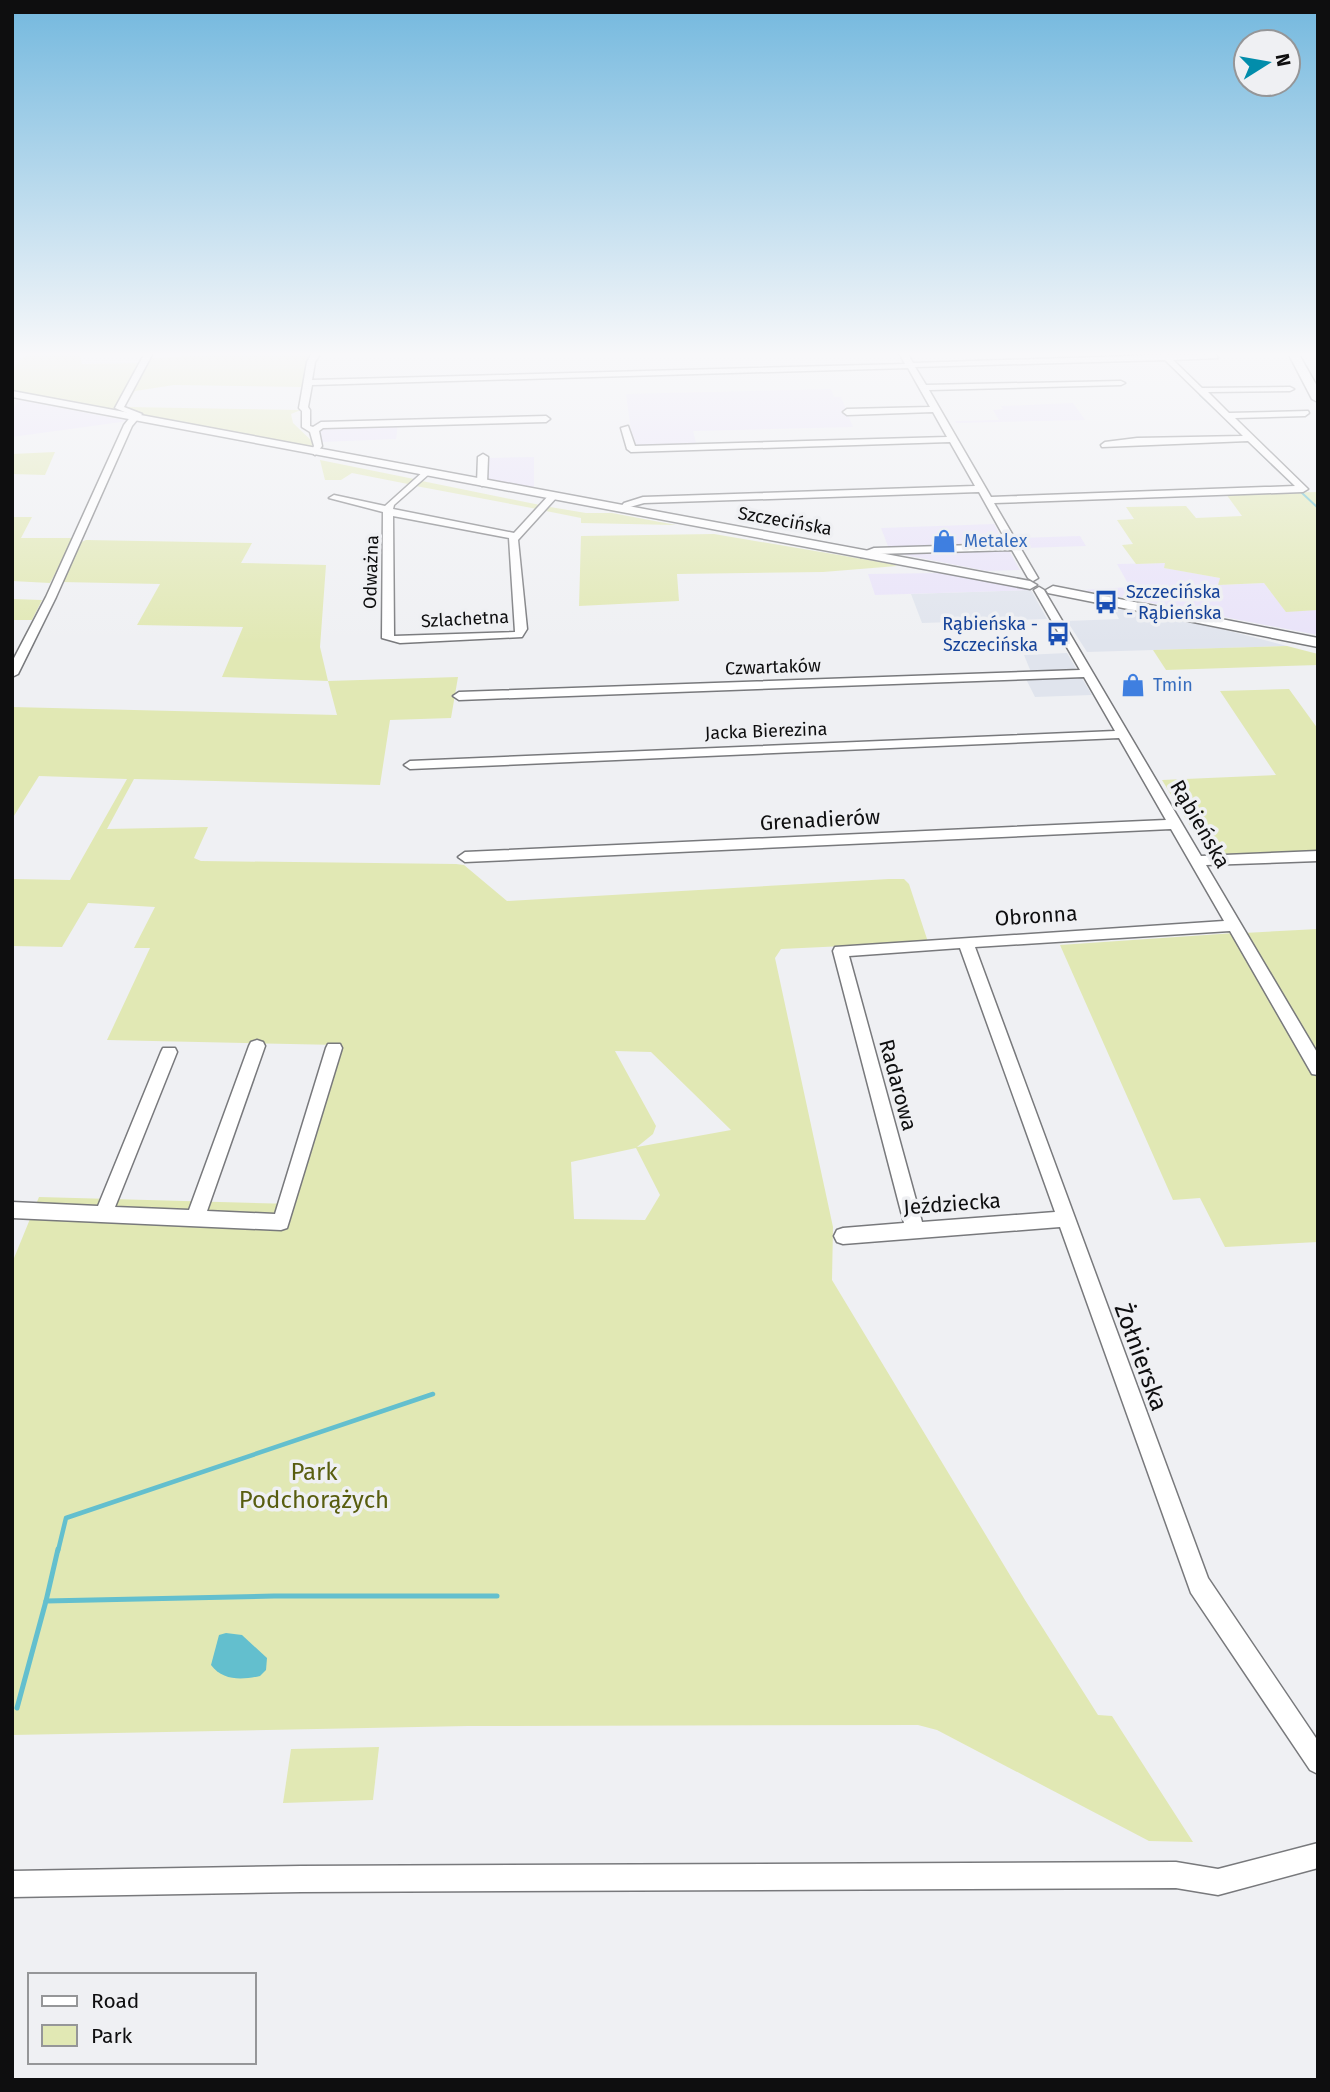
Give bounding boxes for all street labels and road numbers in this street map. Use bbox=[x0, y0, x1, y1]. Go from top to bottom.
street label: Szczecińska bbox=[736, 502, 834, 540]
street label: Odważna bbox=[359, 535, 383, 609]
street label: Szlachetna bbox=[420, 606, 510, 632]
street label: Czwartaków bbox=[725, 654, 821, 680]
street label: Jacka Bierezina bbox=[704, 718, 828, 744]
street label: Rąbieńska bbox=[1164, 775, 1236, 873]
street label: Grenadierów bbox=[759, 804, 881, 836]
street label: Obronna bbox=[994, 900, 1078, 932]
street label: Radarowa bbox=[873, 1036, 923, 1134]
street label: Jeździecka bbox=[902, 1188, 1002, 1220]
street label: Żołnierska bbox=[1109, 1299, 1173, 1415]

